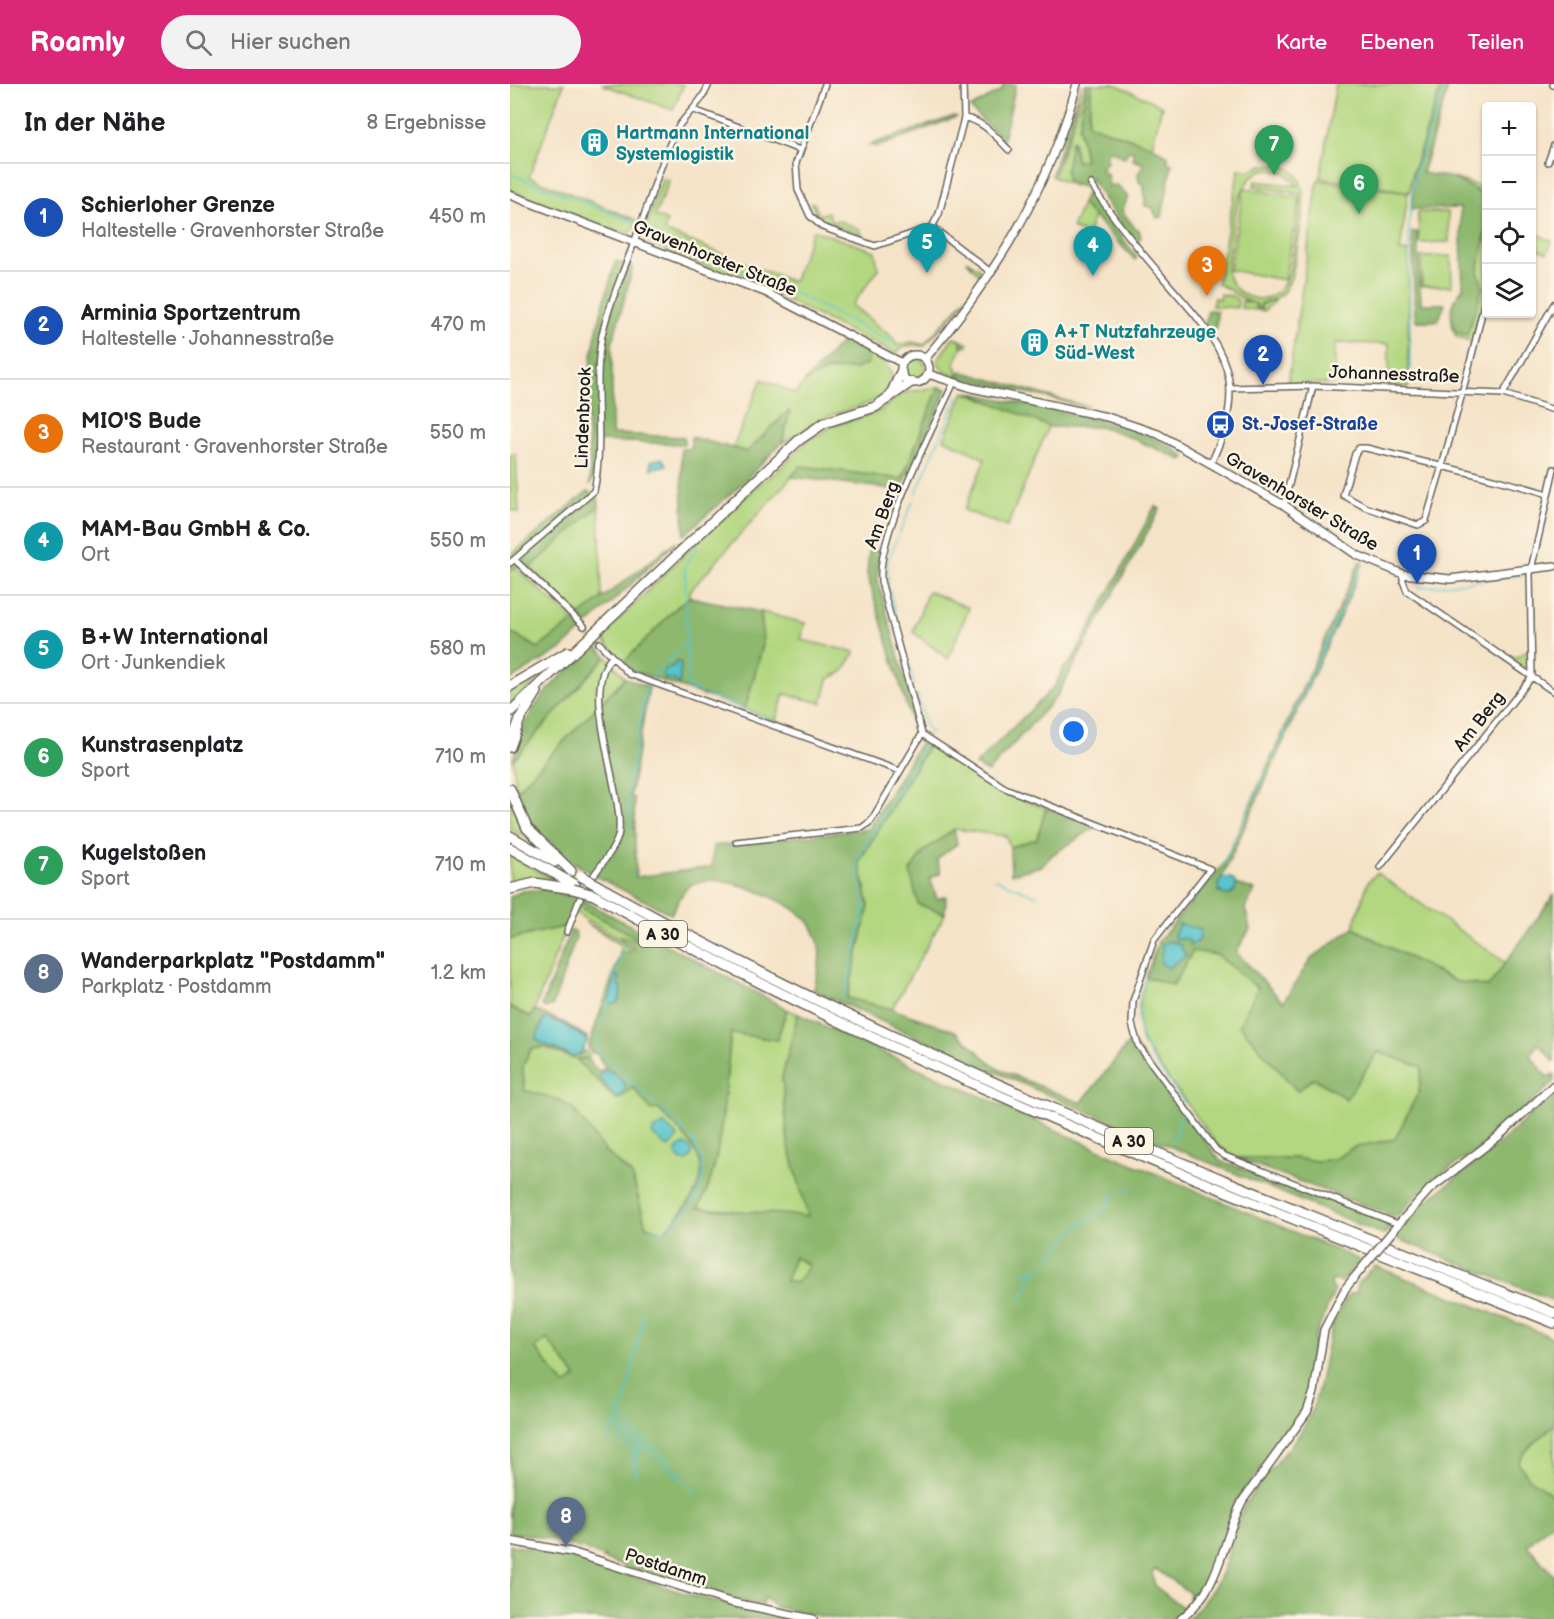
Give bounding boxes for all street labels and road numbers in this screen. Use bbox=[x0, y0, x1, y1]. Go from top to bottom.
street label: Gravenhorster Straße bbox=[630, 216, 800, 301]
street label: Johannesstraße bbox=[1328, 362, 1460, 387]
street label: Lindenbrook bbox=[571, 367, 596, 469]
street label: Gravenhorster Straße bbox=[1221, 447, 1382, 556]
street label: Am Berg bbox=[861, 479, 904, 552]
street label: Am Berg bbox=[1449, 687, 1509, 755]
road number: A 30 bbox=[639, 921, 687, 947]
road number: A 30 bbox=[1105, 1128, 1153, 1154]
street label: Postdamm bbox=[622, 1544, 710, 1591]

